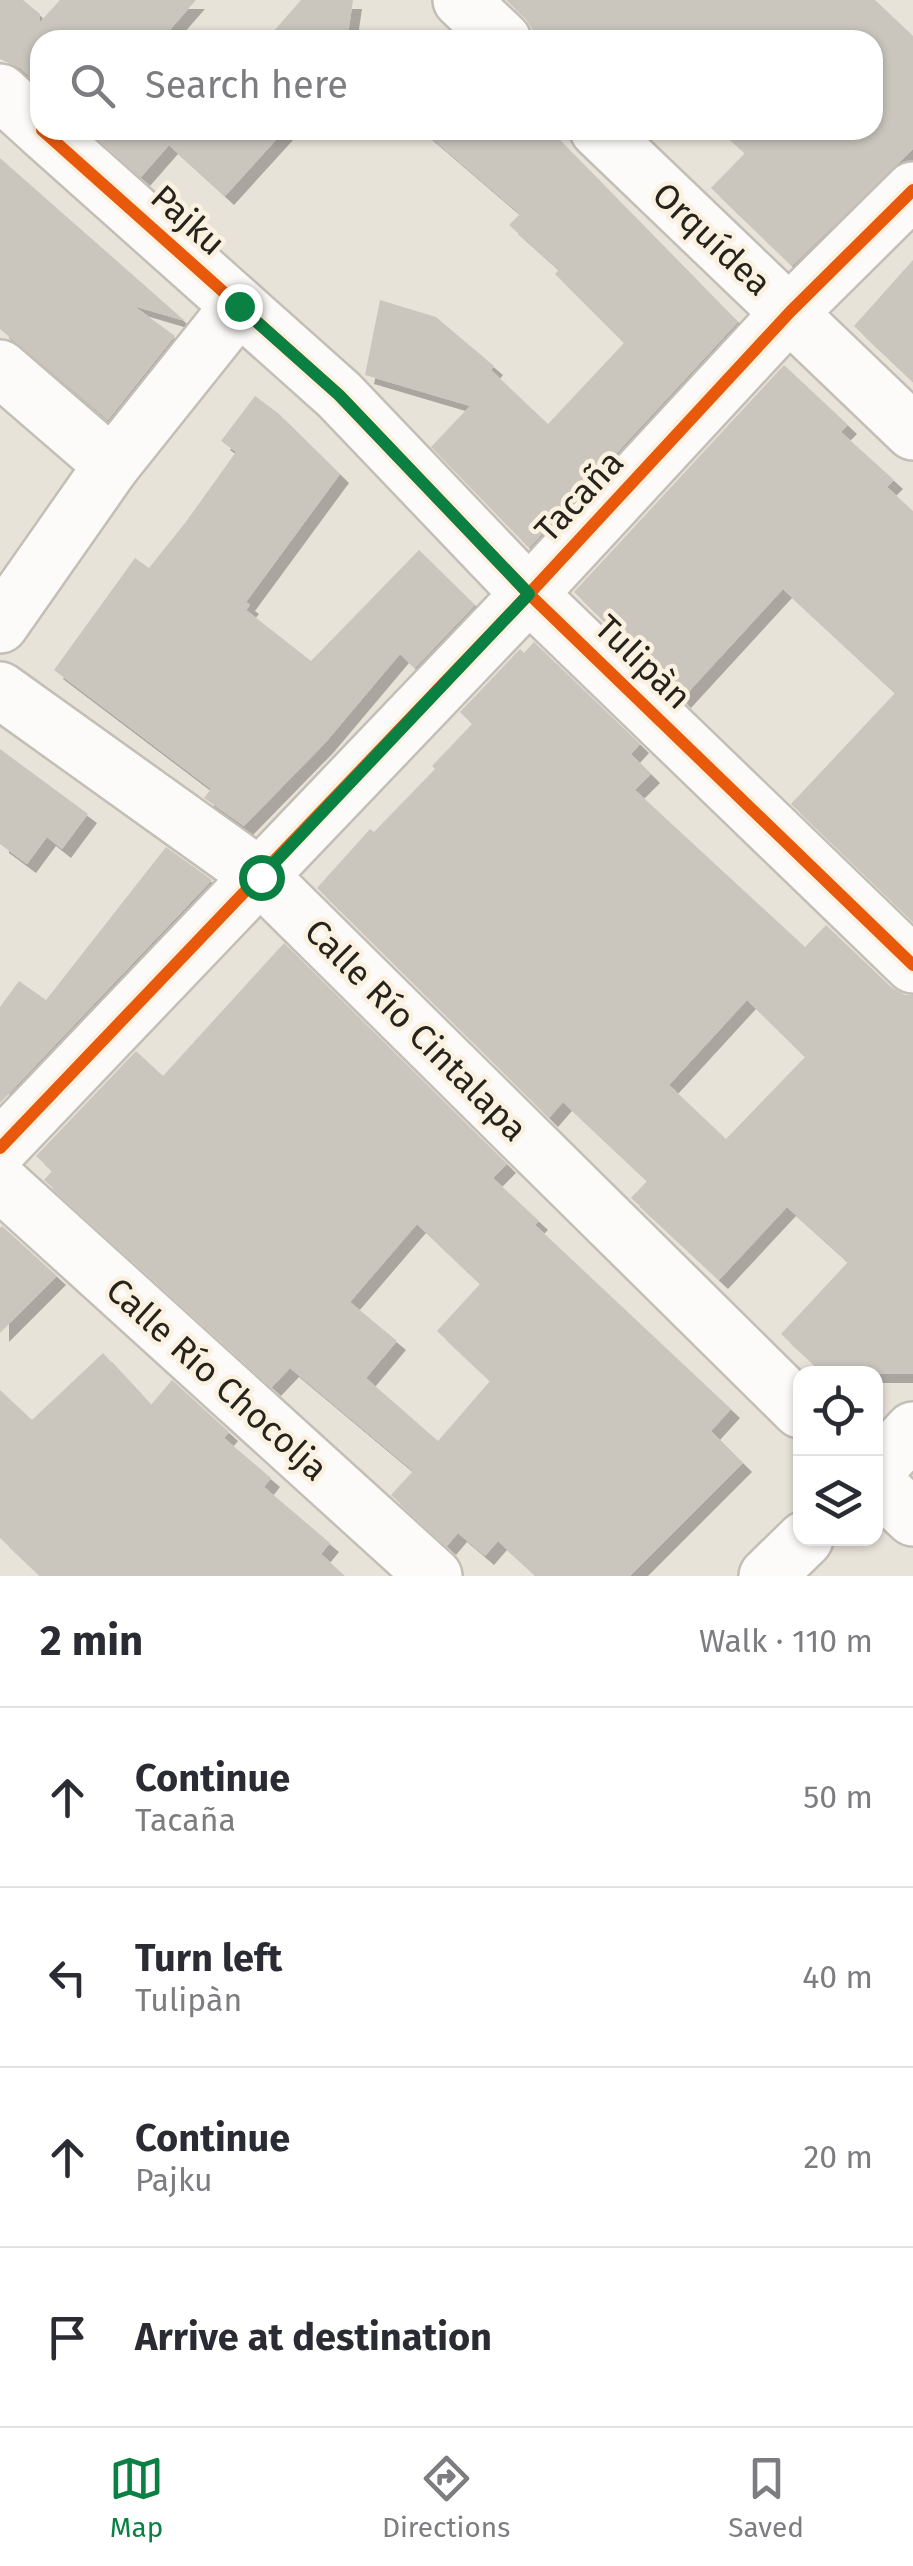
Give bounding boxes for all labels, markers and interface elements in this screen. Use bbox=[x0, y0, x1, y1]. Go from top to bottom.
search box bbox=[30, 30, 883, 140]
icon: search bbox=[65, 58, 120, 113]
text: Search here bbox=[145, 62, 348, 108]
street label: Orquídea bbox=[644, 174, 780, 304]
street label: Pajku bbox=[142, 176, 234, 264]
route end bbox=[217, 284, 263, 330]
street label: Tacaña bbox=[526, 441, 632, 551]
street label: Tulipàn bbox=[586, 606, 700, 718]
route start bbox=[239, 855, 285, 901]
street label: Calle Río Cintalapa bbox=[296, 910, 536, 1150]
street label: Calle Río Chocolja bbox=[98, 1269, 336, 1489]
map controls bbox=[793, 1366, 883, 1546]
button: locate bbox=[793, 1366, 883, 1456]
button: layers bbox=[793, 1456, 883, 1546]
text: 2 min bbox=[40, 1616, 143, 1666]
text: Walk · 110 m bbox=[699, 1622, 873, 1660]
text: Continue bbox=[135, 1755, 290, 1801]
icon: ahead bbox=[40, 1770, 95, 1825]
text: 50 m bbox=[803, 1778, 873, 1816]
text: Tacaña bbox=[135, 1801, 236, 1839]
text: Turn left bbox=[135, 1935, 282, 1981]
icon: left bbox=[40, 1950, 95, 2005]
text: 40 m bbox=[802, 1958, 873, 1996]
text: Tulipàn bbox=[135, 1981, 242, 2019]
text: Continue bbox=[135, 2115, 290, 2161]
icon: ahead bbox=[40, 2130, 95, 2185]
text: 20 m bbox=[803, 2138, 873, 2176]
text: Pajku bbox=[135, 2161, 213, 2199]
icon: arrive bbox=[40, 2310, 95, 2365]
text: Arrive at destination bbox=[135, 2314, 492, 2360]
tab: Map bbox=[109, 2451, 164, 2544]
tab: Directions bbox=[382, 2451, 510, 2544]
tab: Saved bbox=[728, 2451, 804, 2544]

